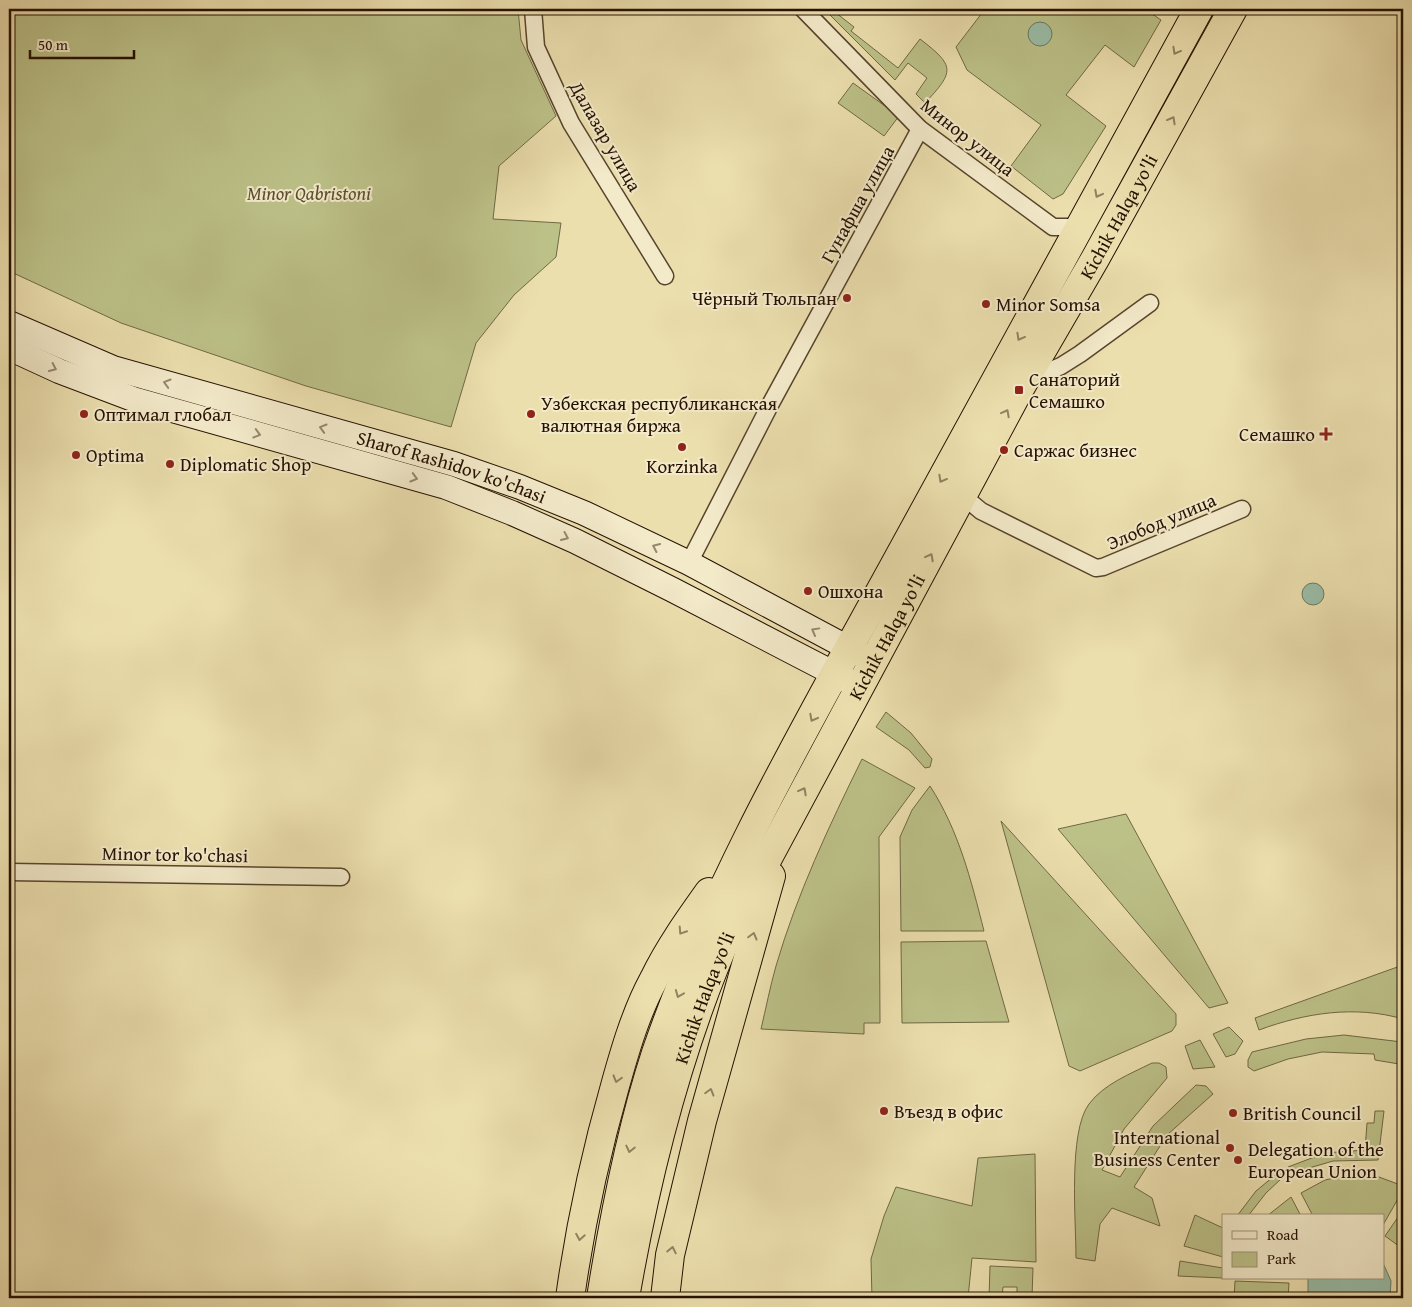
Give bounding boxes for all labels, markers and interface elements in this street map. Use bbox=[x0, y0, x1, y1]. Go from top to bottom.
scale bar bbox=[30, 28, 134, 60]
text: 50 m bbox=[38, 34, 69, 55]
one-way arrow bbox=[1172, 46, 1182, 55]
street label: Далазар улица bbox=[562, 75, 649, 197]
street label: Минор улица bbox=[915, 91, 1021, 183]
one-way arrow bbox=[1166, 116, 1176, 125]
street label: Гунафша улица bbox=[813, 140, 901, 268]
street label: Kichik Halqa yo'li bbox=[1072, 149, 1164, 284]
park label: Minor Qabristoni bbox=[247, 179, 371, 207]
one-way arrow bbox=[1094, 189, 1104, 198]
place label: Чёрный Тюльпан bbox=[692, 284, 837, 312]
place label: Minor Somsa bbox=[996, 290, 1100, 318]
marker: Чёрный Тюльпан bbox=[841, 292, 853, 304]
marker: Minor Somsa bbox=[980, 298, 992, 310]
one-way arrow bbox=[1016, 331, 1026, 340]
one-way arrow bbox=[48, 362, 57, 373]
place label: Санаторий Семашко bbox=[1029, 365, 1120, 415]
one-way arrow bbox=[163, 379, 171, 389]
marker: Санаторий Семашко bbox=[1013, 384, 1025, 396]
place label: Узбекская республиканская валютная биржа bbox=[541, 389, 778, 439]
place label: Оптимал глобал bbox=[94, 400, 231, 428]
marker: Оптимал глобал bbox=[78, 408, 90, 420]
marker: Узбекская республиканская валютная биржа bbox=[525, 408, 537, 420]
one-way arrow bbox=[1000, 410, 1010, 419]
place label: Семашко bbox=[1239, 420, 1315, 448]
one-way arrow bbox=[319, 423, 328, 433]
street label: Sharof Rashidov ko'chasi bbox=[354, 423, 551, 510]
marker: Семашко bbox=[1319, 427, 1333, 441]
one-way arrow bbox=[253, 428, 262, 439]
place label: Саржас бизнес bbox=[1014, 436, 1137, 464]
place label: Optima bbox=[86, 441, 144, 469]
marker: Korzinka bbox=[676, 441, 688, 453]
marker: Саржас бизнес bbox=[998, 444, 1010, 456]
marker: Optima bbox=[70, 449, 82, 461]
place label: Diplomatic Shop bbox=[180, 450, 311, 478]
place label: Korzinka bbox=[646, 452, 718, 480]
marker: Diplomatic Shop bbox=[164, 458, 176, 470]
one-way arrow bbox=[409, 473, 417, 483]
one-way arrow bbox=[938, 474, 948, 483]
street label: Элобод улица bbox=[1102, 485, 1220, 557]
one-way arrow bbox=[560, 530, 569, 541]
one-way arrow bbox=[652, 542, 661, 553]
one-way arrow bbox=[924, 553, 934, 562]
street label: Kichik Halqa yo'li bbox=[841, 569, 932, 705]
place label: Ошхона bbox=[818, 577, 883, 605]
marker: Ошхона bbox=[802, 585, 814, 597]
one-way arrow bbox=[811, 627, 820, 637]
one-way arrow bbox=[809, 713, 819, 722]
one-way arrow bbox=[797, 788, 807, 797]
street label: Minor tor ko'chasi bbox=[102, 839, 248, 869]
one-way arrow bbox=[679, 925, 688, 935]
street label: Kichik Halqa yo'li bbox=[667, 927, 741, 1067]
one-way arrow bbox=[748, 932, 758, 940]
one-way arrow bbox=[675, 989, 685, 998]
one-way arrow bbox=[612, 1074, 622, 1083]
one-way arrow bbox=[705, 1089, 715, 1097]
place label: Въезд в офис bbox=[894, 1097, 1003, 1125]
place label: British Council bbox=[1243, 1099, 1361, 1127]
marker: Въезд в офис bbox=[878, 1105, 890, 1117]
marker: British Council bbox=[1227, 1107, 1239, 1119]
place label: International Business Center bbox=[1094, 1123, 1220, 1173]
place label: Delegation of the European Union bbox=[1248, 1135, 1384, 1185]
marker: International Business Center bbox=[1224, 1142, 1236, 1154]
one-way arrow bbox=[625, 1145, 636, 1154]
marker: Delegation of the European Union bbox=[1232, 1154, 1244, 1166]
legend bbox=[1222, 1214, 1384, 1280]
text: Road bbox=[1267, 1224, 1298, 1245]
one-way arrow bbox=[575, 1233, 585, 1241]
one-way arrow bbox=[666, 1246, 676, 1254]
text: Park bbox=[1267, 1248, 1296, 1269]

